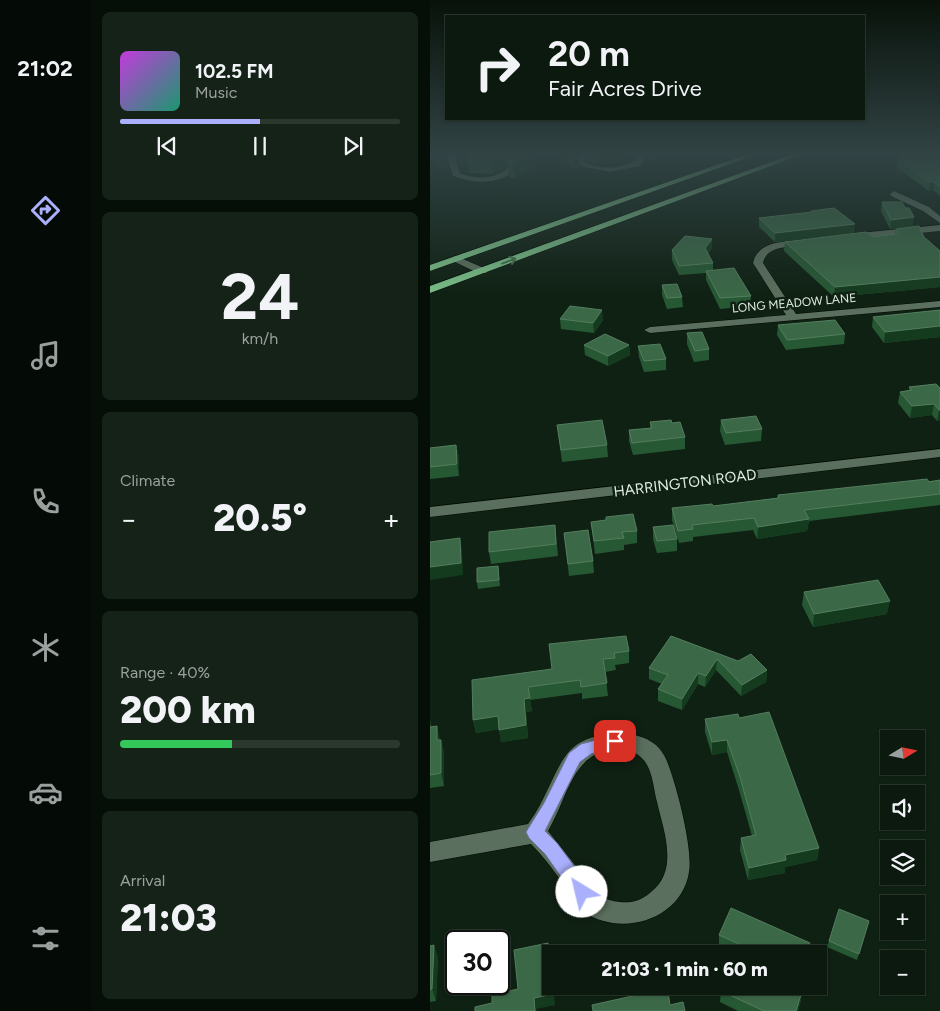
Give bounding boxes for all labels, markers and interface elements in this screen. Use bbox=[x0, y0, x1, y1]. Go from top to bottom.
text: 20 m bbox=[548, 33, 630, 75]
icon: right bbox=[465, 35, 530, 100]
text: 21:02 bbox=[17, 55, 73, 82]
text: 102.5 FM bbox=[195, 60, 273, 83]
text: Fair Acres Drive bbox=[548, 75, 702, 102]
text: Music bbox=[195, 83, 237, 102]
icon: previous bbox=[153, 132, 181, 160]
icon: pause bbox=[246, 132, 274, 160]
icon: next bbox=[339, 132, 367, 160]
icon: directions bbox=[28, 193, 63, 228]
one-way arrow bbox=[500, 256, 516, 265]
text: 24 bbox=[221, 257, 299, 335]
street label: LONG MEADOW LANE bbox=[731, 291, 857, 315]
text: km/h bbox=[242, 329, 278, 348]
icon: music bbox=[28, 338, 63, 373]
street label: HARRINGTON ROAD bbox=[612, 465, 758, 501]
text: Climate bbox=[120, 471, 175, 490]
icon: phone bbox=[28, 484, 63, 519]
text: 20.5° bbox=[213, 495, 307, 541]
text: − bbox=[120, 502, 137, 536]
text: + bbox=[383, 502, 400, 536]
icon: climate bbox=[28, 630, 63, 665]
text: Range · 40% bbox=[120, 663, 210, 682]
text: 200 km bbox=[120, 687, 256, 733]
pin bbox=[594, 720, 636, 762]
icon: arrive bbox=[601, 727, 629, 755]
north arrow bbox=[880, 730, 925, 775]
map controls bbox=[880, 730, 925, 995]
icon: car bbox=[28, 775, 63, 810]
button: sound bbox=[880, 785, 925, 830]
button: layers bbox=[880, 840, 925, 885]
position arrow bbox=[555, 865, 607, 917]
text: Arrival bbox=[120, 871, 165, 890]
text: 21:03 bbox=[120, 895, 217, 941]
button: + bbox=[880, 895, 925, 940]
icon: filters bbox=[28, 921, 63, 956]
speed limit sign: 30 bbox=[445, 930, 510, 995]
button: − bbox=[880, 950, 925, 995]
text: 21:03 · 1 min · 60 m bbox=[601, 958, 768, 981]

